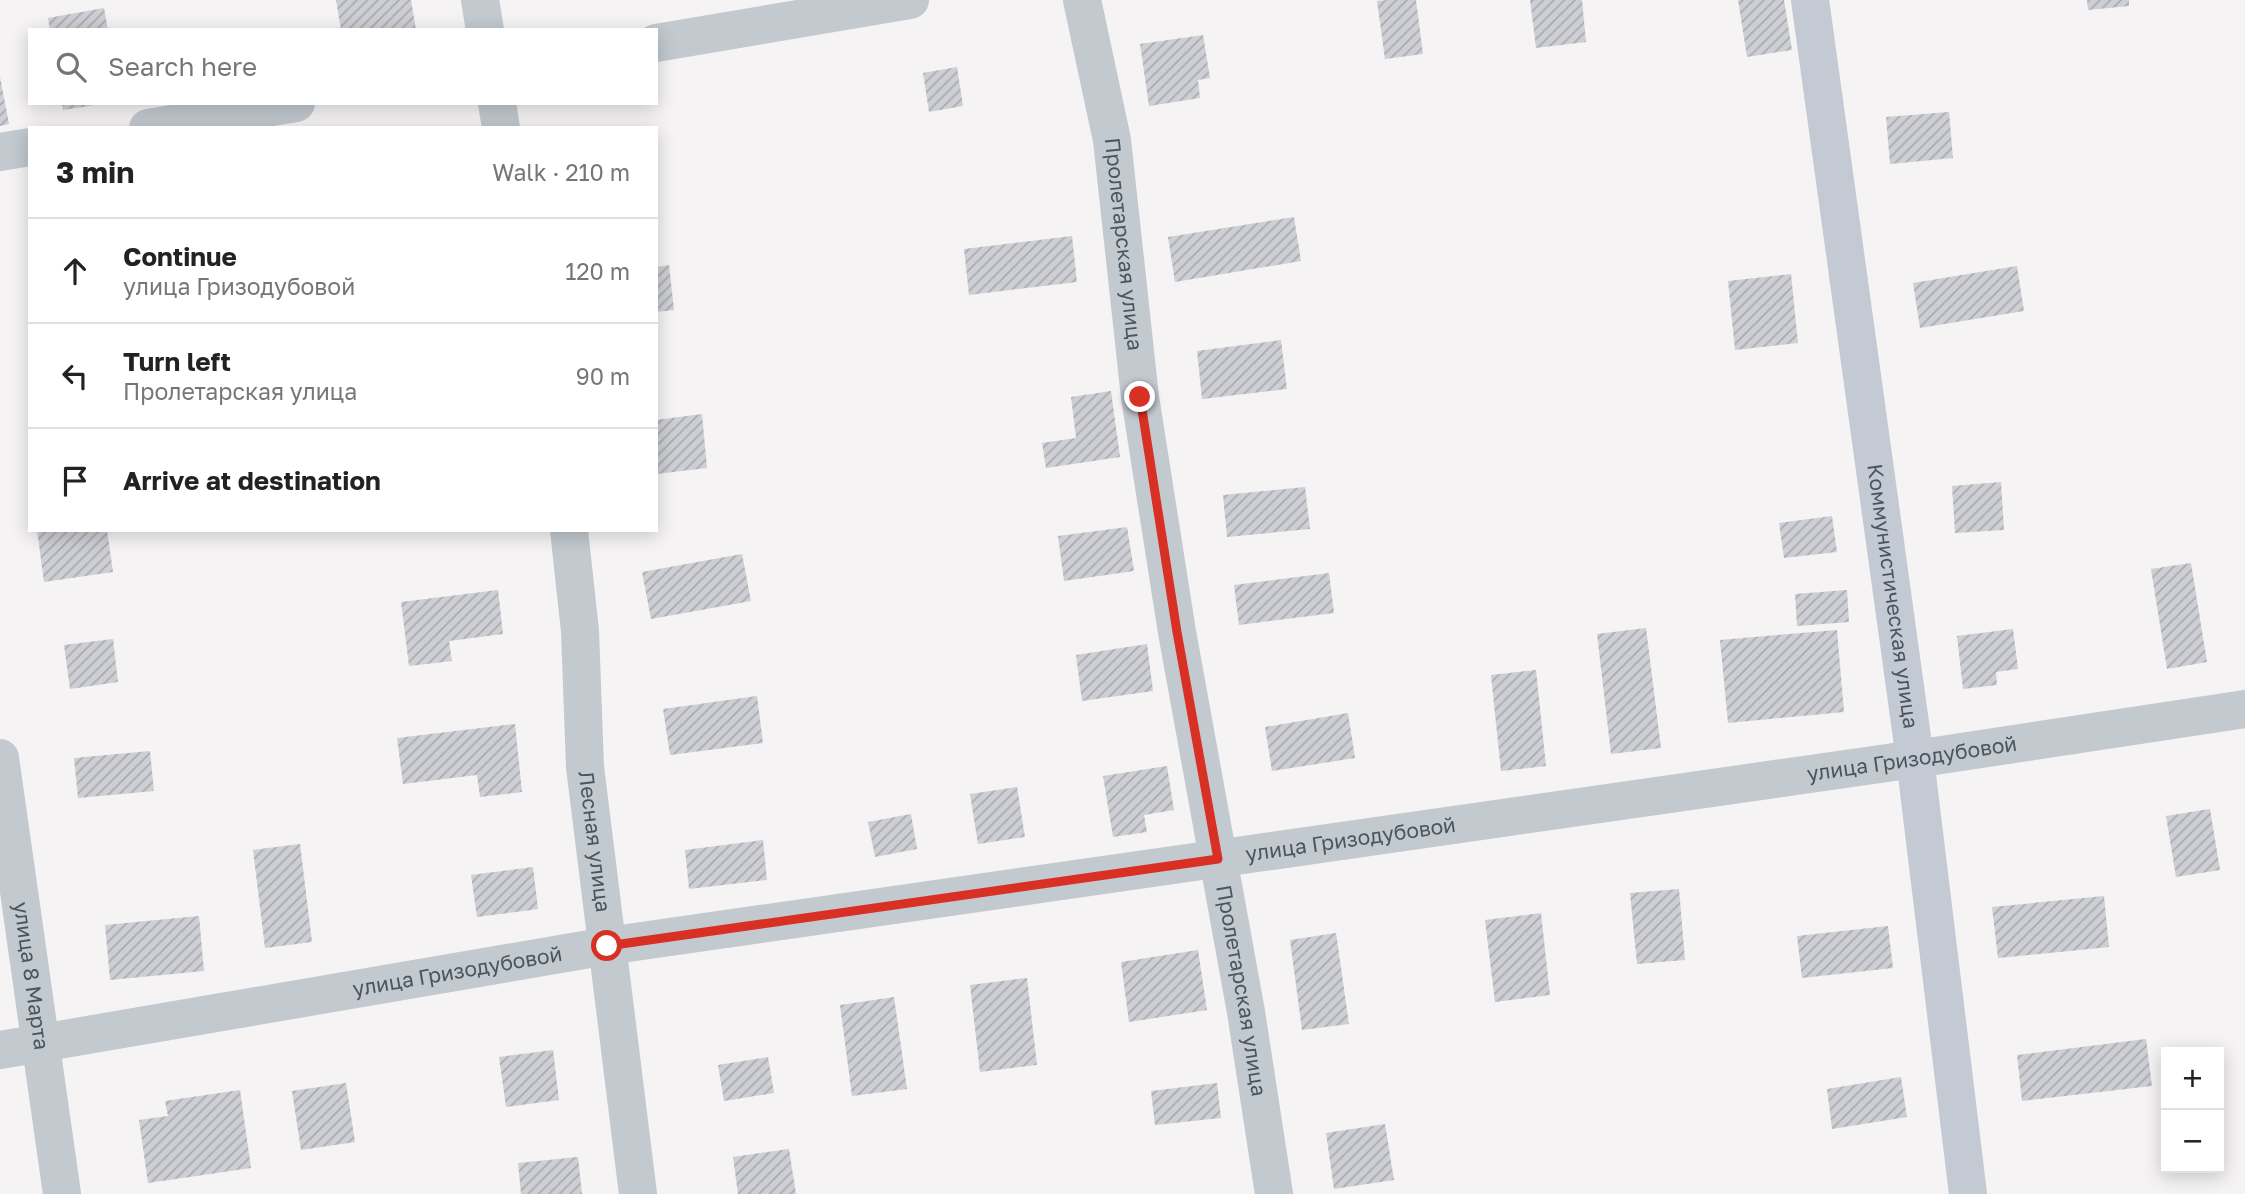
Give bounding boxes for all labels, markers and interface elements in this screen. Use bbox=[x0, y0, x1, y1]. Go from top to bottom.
search box bbox=[28, 28, 658, 105]
icon: search bbox=[52, 48, 90, 86]
text: Search here bbox=[108, 51, 257, 82]
street label: Пролетарская улица bbox=[1100, 136, 1149, 352]
text: 3 min bbox=[56, 154, 134, 190]
text: Walk · 210 m bbox=[492, 158, 630, 186]
text: Continue bbox=[123, 241, 237, 272]
icon: ahead bbox=[56, 252, 94, 290]
text: 120 m bbox=[565, 257, 630, 285]
text: улица Гризодубовой bbox=[123, 272, 355, 300]
text: Turn left bbox=[123, 346, 231, 377]
icon: left bbox=[56, 357, 94, 395]
text: 90 m bbox=[576, 362, 630, 390]
text: Пролетарская улица bbox=[123, 377, 357, 405]
route end bbox=[1124, 381, 1155, 412]
icon: arrive bbox=[56, 462, 94, 500]
street label: Коммунистическая улица bbox=[1862, 462, 1925, 730]
text: Arrive at destination bbox=[123, 465, 381, 496]
street label: улица Гризодубовой bbox=[1805, 730, 2019, 786]
street label: Лесная улица bbox=[574, 769, 617, 914]
street label: улица Гризодубовой bbox=[1244, 811, 1457, 867]
street label: Пролетарская улица bbox=[1211, 883, 1273, 1098]
street label: улица 8 Марта bbox=[9, 900, 55, 1051]
route start bbox=[591, 930, 622, 961]
street label: улица Гризодубовой bbox=[350, 940, 564, 1001]
map controls bbox=[2161, 1047, 2224, 1173]
button: + bbox=[2161, 1047, 2224, 1110]
button: − bbox=[2161, 1110, 2224, 1173]

